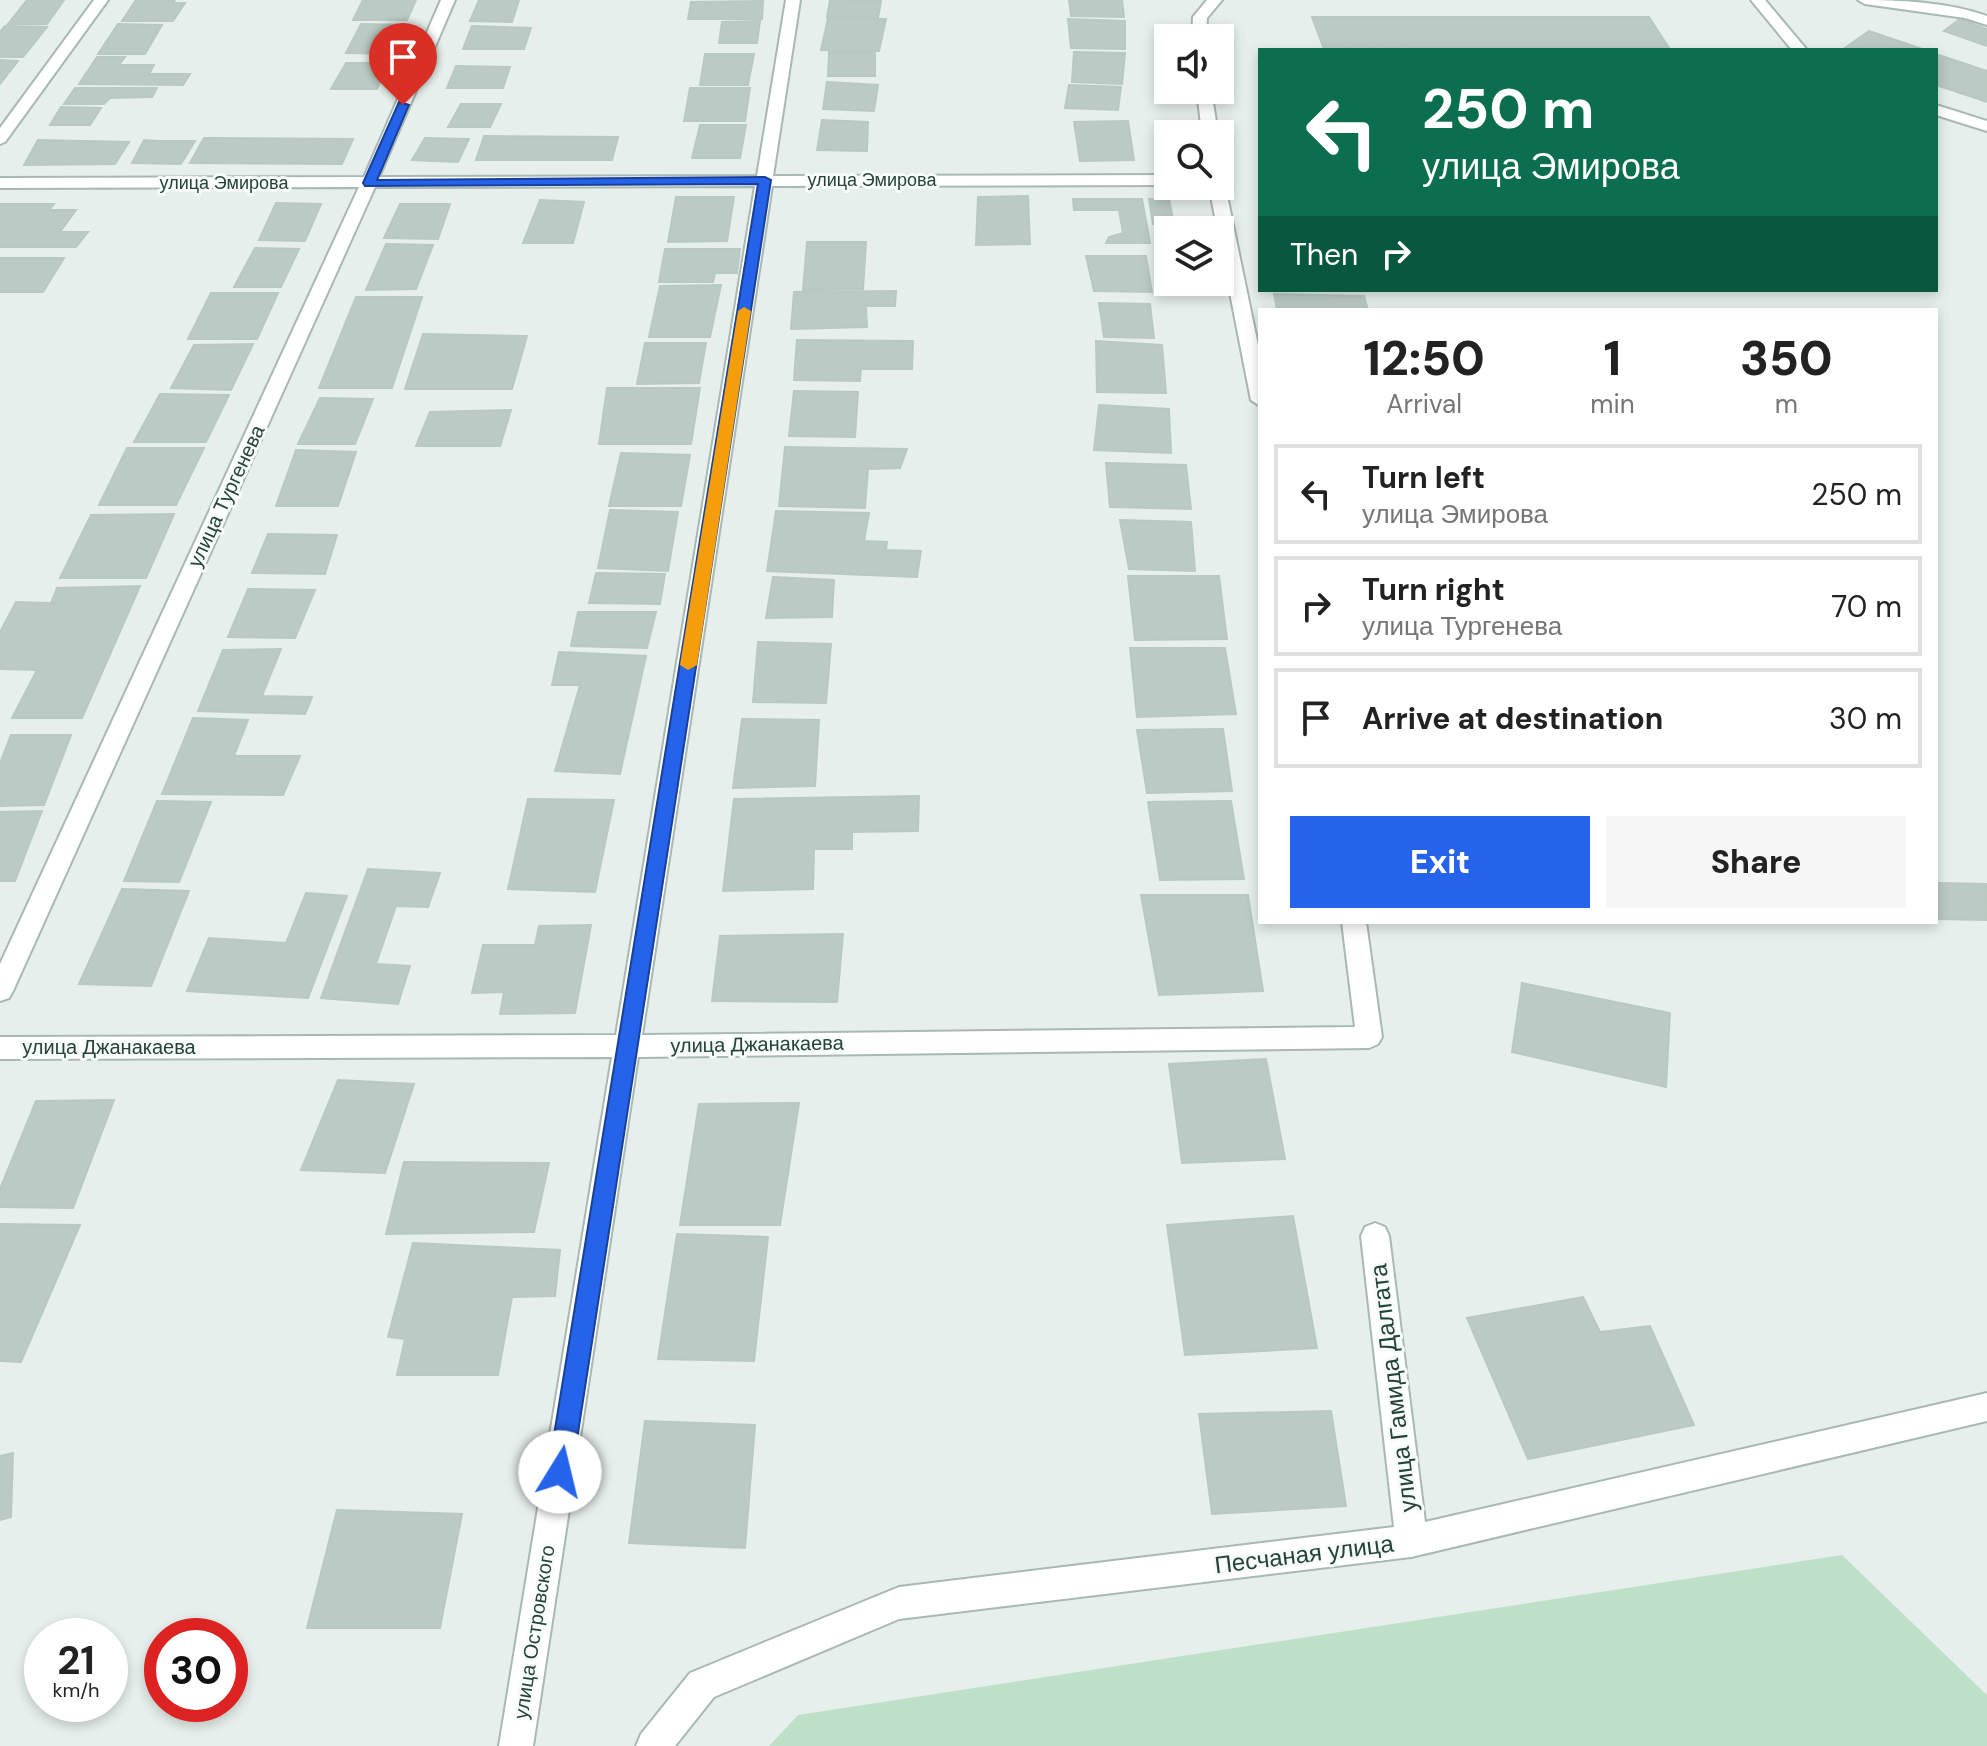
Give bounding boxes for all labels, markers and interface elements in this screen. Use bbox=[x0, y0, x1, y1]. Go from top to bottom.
pin bbox=[369, 23, 437, 105]
map controls bbox=[1154, 24, 1234, 296]
button: sound bbox=[1154, 24, 1234, 104]
icon: arrive bbox=[381, 35, 425, 79]
text: 250 m bbox=[1422, 72, 1594, 145]
icon: left bbox=[1290, 80, 1394, 184]
button: search bbox=[1154, 120, 1234, 200]
text: улица Эмирова bbox=[1422, 143, 1680, 190]
street label: улица Эмирова bbox=[808, 168, 937, 192]
street label: улица Эмирова bbox=[160, 171, 289, 195]
button: layers bbox=[1154, 216, 1234, 296]
icon: right bbox=[1374, 232, 1418, 276]
text: Then bbox=[1290, 235, 1358, 274]
text: 12:50 bbox=[1363, 327, 1485, 390]
text: 1 bbox=[1604, 327, 1621, 390]
text: 350 bbox=[1740, 327, 1833, 390]
text: Arrival bbox=[1386, 387, 1462, 421]
text: min bbox=[1590, 387, 1635, 421]
text: m bbox=[1775, 387, 1798, 421]
street label: улица Тургенева bbox=[182, 420, 271, 571]
text: Turn left bbox=[1362, 458, 1485, 497]
icon: left bbox=[1294, 472, 1338, 516]
text: 250 m bbox=[1811, 475, 1902, 514]
text: улица Эмирова bbox=[1362, 497, 1548, 531]
text: Turn right bbox=[1362, 570, 1505, 609]
icon: right bbox=[1294, 584, 1338, 628]
text: 70 m bbox=[1831, 587, 1902, 626]
text: улица Тургенева bbox=[1362, 609, 1562, 643]
icon: arrive bbox=[1294, 696, 1338, 740]
text: Arrive at destination bbox=[1362, 699, 1663, 738]
text: 30 m bbox=[1829, 699, 1902, 738]
button: Exit bbox=[1290, 816, 1590, 908]
button: Share bbox=[1606, 816, 1906, 908]
street label: улица Джанакаева bbox=[670, 1029, 845, 1059]
street label: улица Джанакаева bbox=[22, 1034, 197, 1060]
street label: улица Гамида Далгата bbox=[1362, 1262, 1424, 1514]
position arrow bbox=[518, 1430, 602, 1514]
street label: Песчаная улица bbox=[1213, 1528, 1396, 1580]
street label: улица Островского bbox=[507, 1543, 561, 1721]
speed limit sign: 30 bbox=[144, 1618, 248, 1722]
text: 21 bbox=[57, 1634, 95, 1686]
text: km/h bbox=[52, 1677, 100, 1703]

